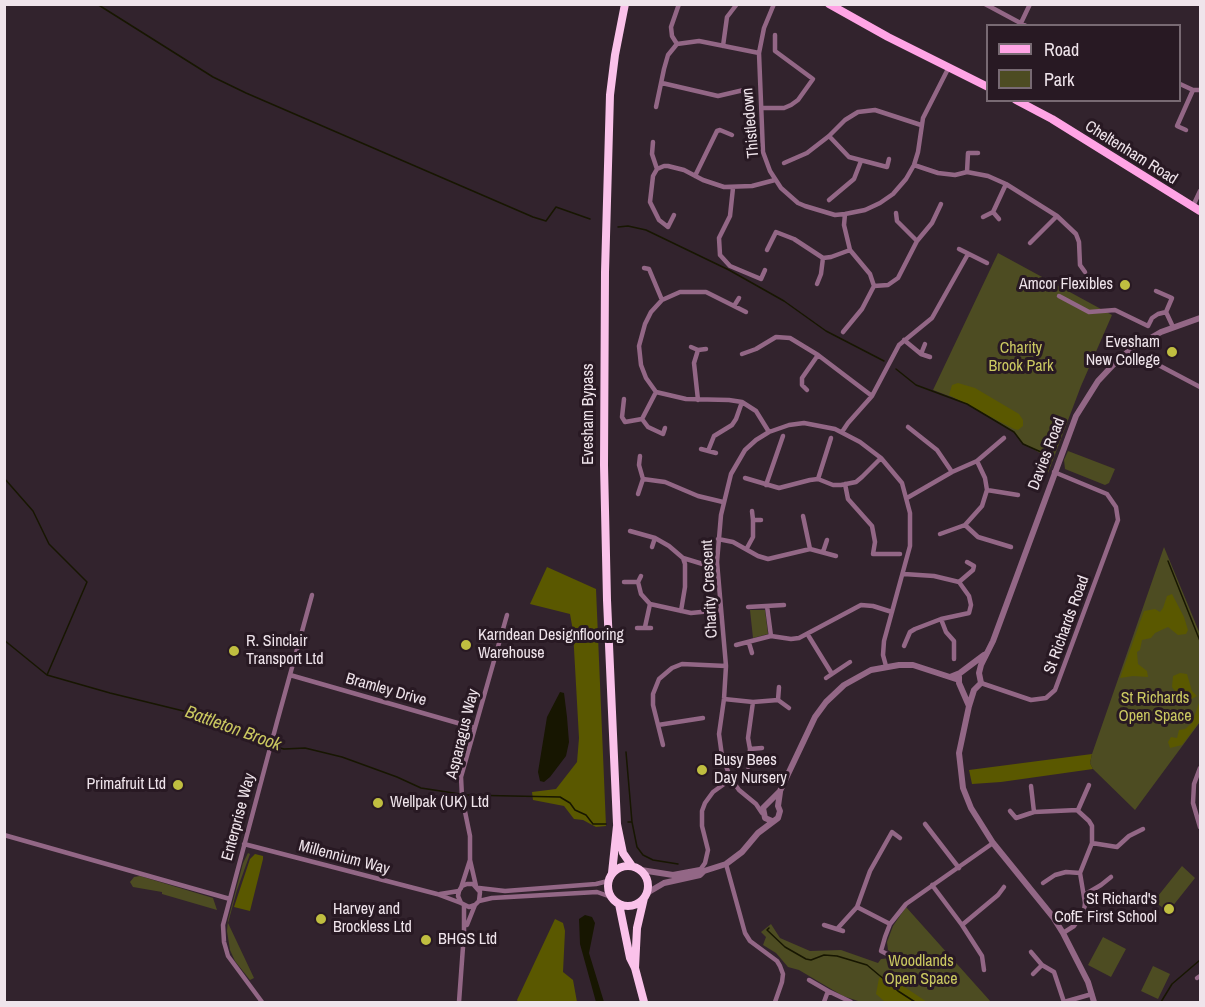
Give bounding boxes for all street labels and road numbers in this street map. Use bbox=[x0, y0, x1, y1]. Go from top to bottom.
street label: Thistledown bbox=[738, 87, 764, 159]
street label: Cheltenham Road bbox=[1081, 117, 1181, 189]
street label: Evesham Bypass bbox=[579, 363, 599, 465]
street label: Davies Road bbox=[1024, 415, 1070, 493]
street label: Charity Crescent bbox=[698, 539, 722, 639]
street label: St Richards Road bbox=[1040, 573, 1094, 677]
street label: Bramley Drive bbox=[343, 669, 429, 711]
street label: Asparagus Way bbox=[443, 687, 483, 781]
street label: Enterprise Way bbox=[218, 771, 260, 863]
street label: Millennium Way bbox=[296, 837, 392, 879]

